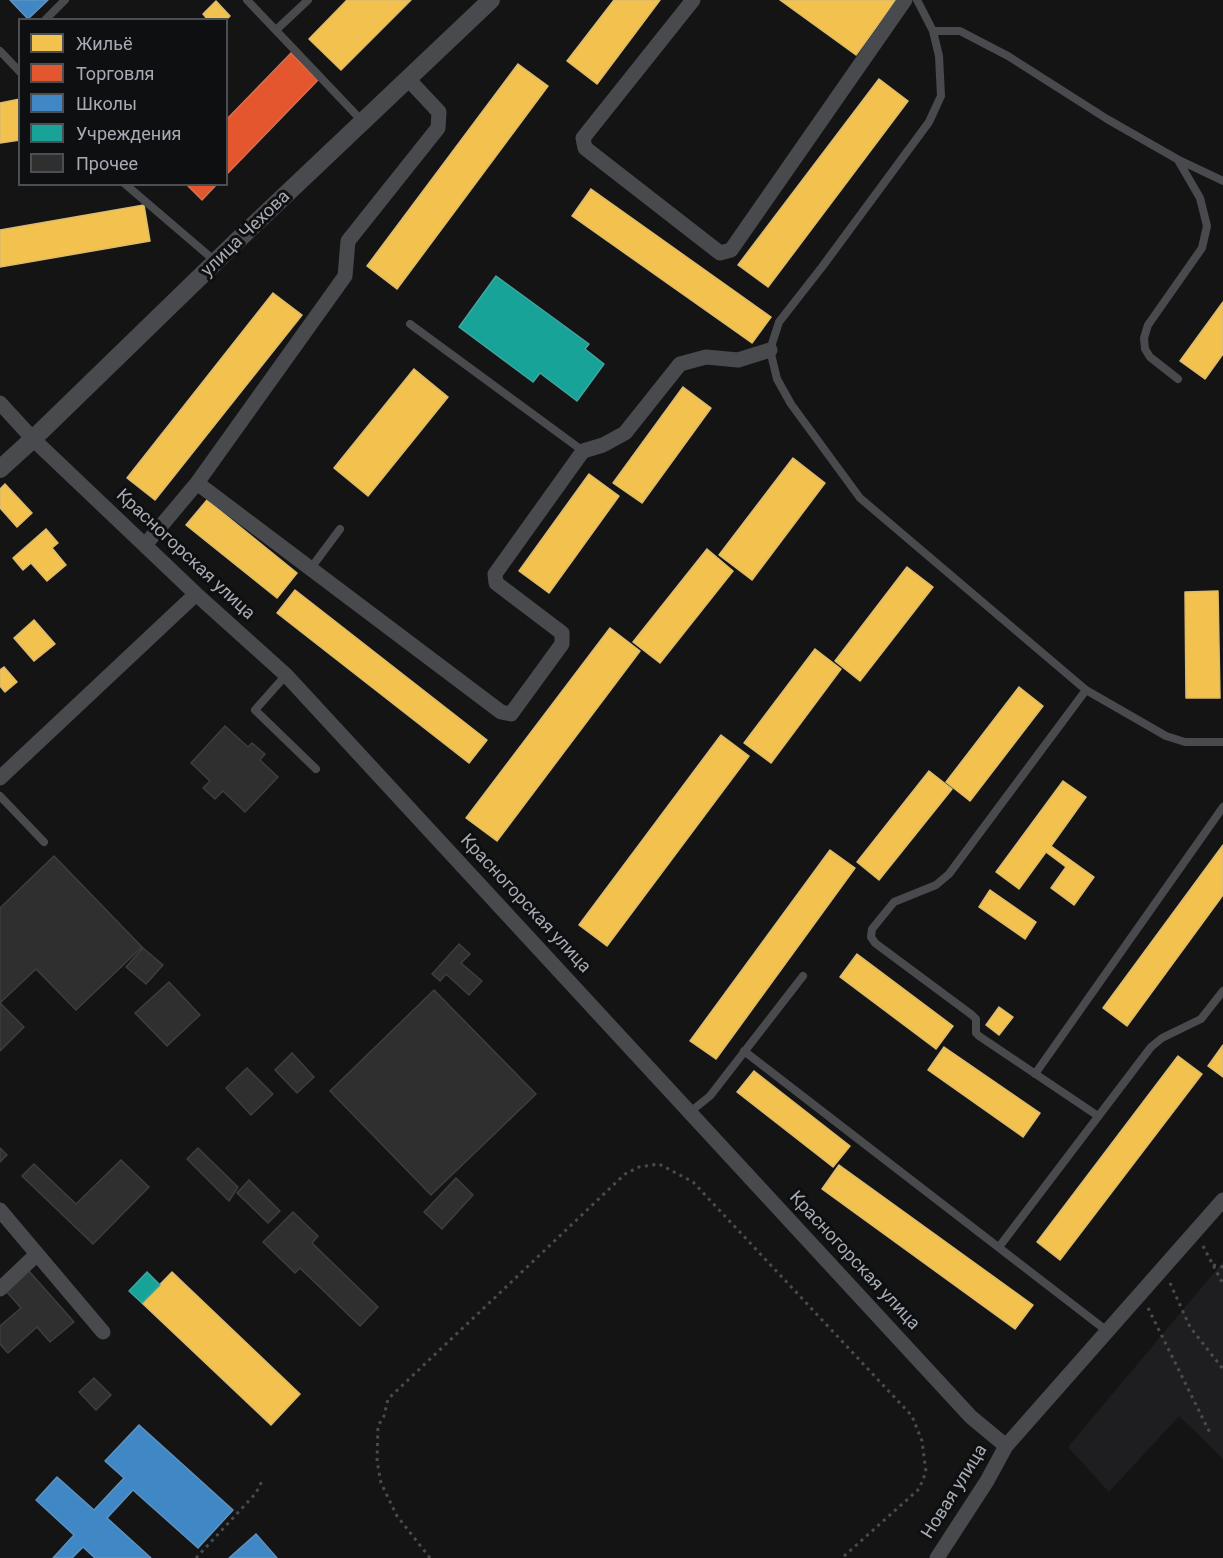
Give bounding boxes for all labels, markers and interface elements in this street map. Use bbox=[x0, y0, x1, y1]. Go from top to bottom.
legend bbox=[18, 18, 228, 186]
text: Жильё bbox=[76, 33, 132, 54]
text: Торговля bbox=[76, 63, 154, 84]
text: Школы bbox=[76, 93, 137, 114]
text: Учреждения bbox=[76, 123, 181, 144]
text: Прочее bbox=[76, 153, 138, 174]
street label: улица Чехова bbox=[197, 186, 295, 282]
street label: Красногорская улица bbox=[111, 485, 259, 625]
street label: Красногорская улица bbox=[455, 830, 595, 978]
street label: Красногорская улица bbox=[784, 1187, 924, 1335]
street label: Новая улица bbox=[918, 1441, 992, 1543]

